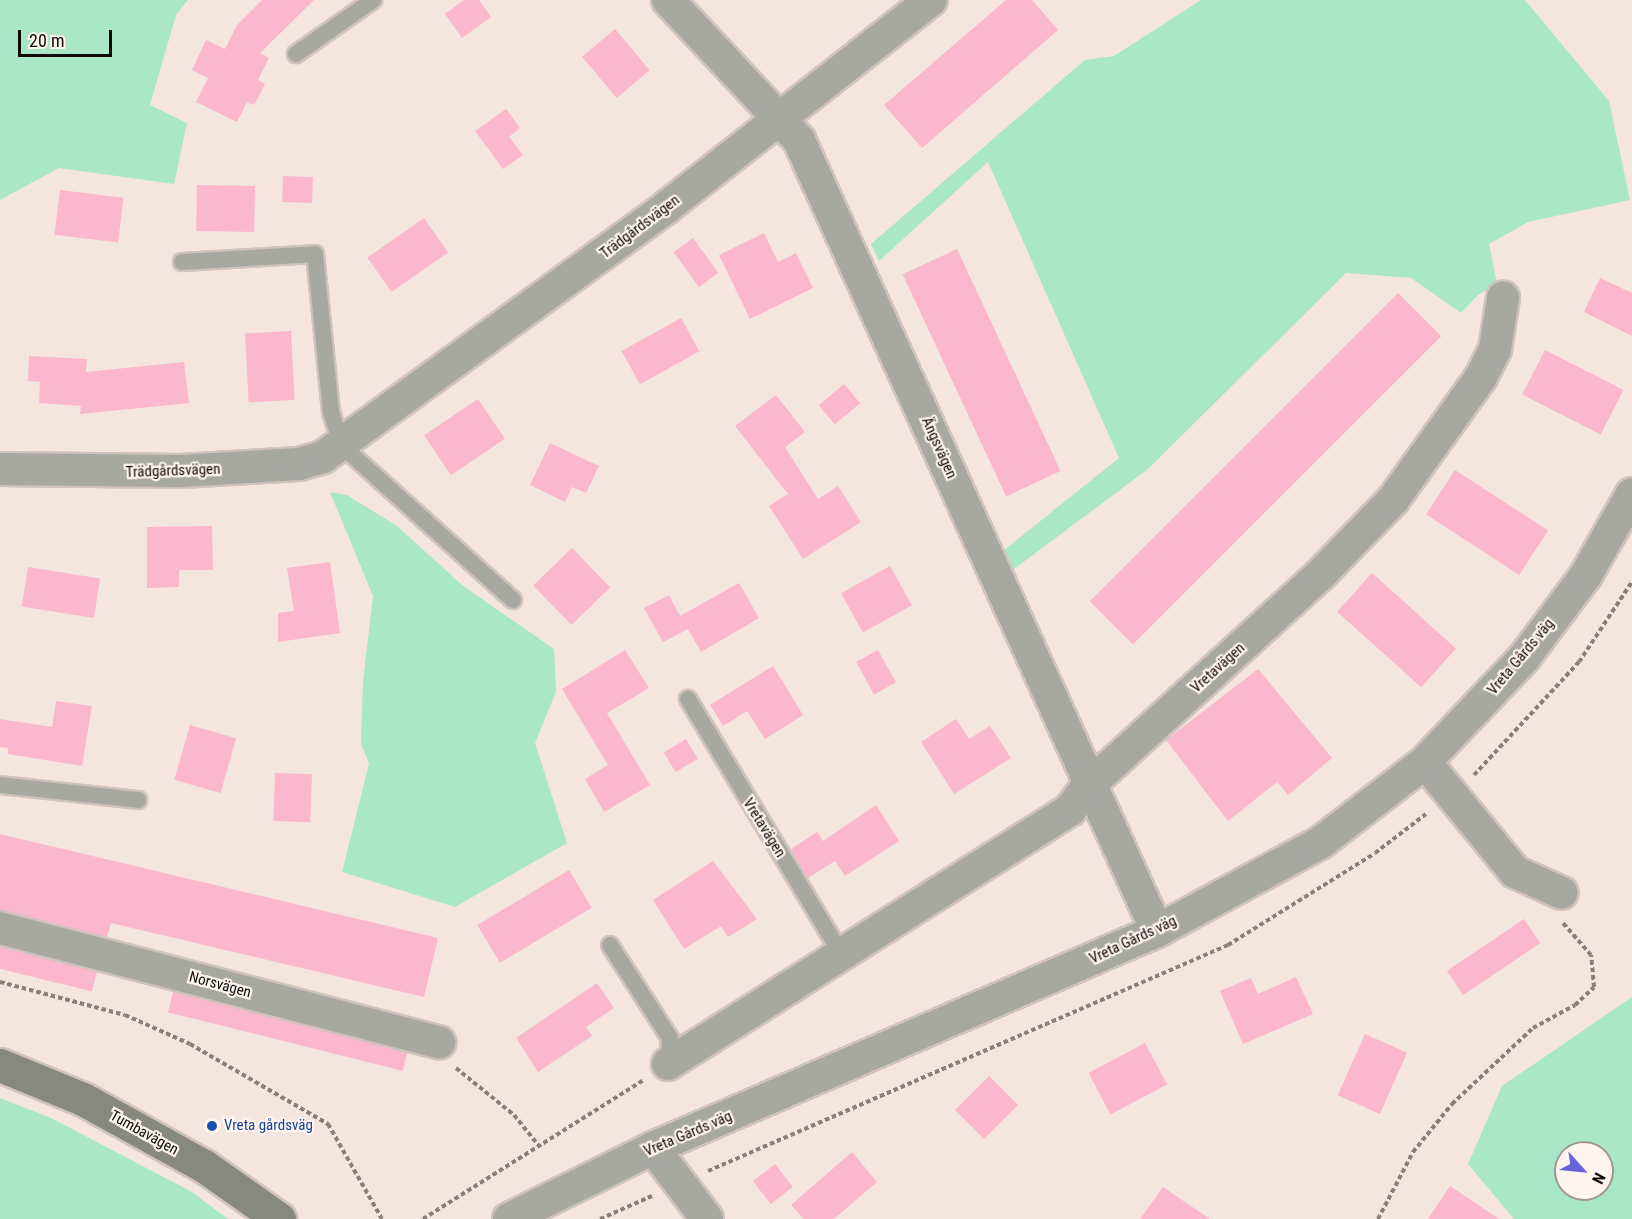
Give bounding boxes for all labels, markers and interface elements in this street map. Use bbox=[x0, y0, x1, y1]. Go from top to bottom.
scale bar bbox=[21, 18, 116, 56]
text: 20 m bbox=[29, 30, 64, 51]
street label: Trädgårdsvägen bbox=[597, 191, 683, 263]
street label: Ängsvägen bbox=[917, 414, 961, 482]
street label: Trädgårdsvägen bbox=[125, 460, 221, 482]
street label: Vreta Gårds väg bbox=[1484, 615, 1558, 699]
street label: Vretavägen bbox=[1187, 639, 1249, 697]
street label: Vretavägen bbox=[739, 795, 789, 861]
street label: Vreta Gårds väg bbox=[1087, 912, 1179, 968]
street label: Norsvägen bbox=[187, 968, 253, 1002]
street label: Tumbavägen bbox=[107, 1107, 181, 1159]
street label: Vreta Gårds väg bbox=[641, 1107, 735, 1161]
place label: Vreta gårdsväg bbox=[224, 1117, 313, 1135]
marker: Vreta gårdsväg bbox=[205, 1119, 219, 1133]
north arrow bbox=[1554, 1141, 1614, 1201]
text: N bbox=[1588, 1170, 1609, 1187]

